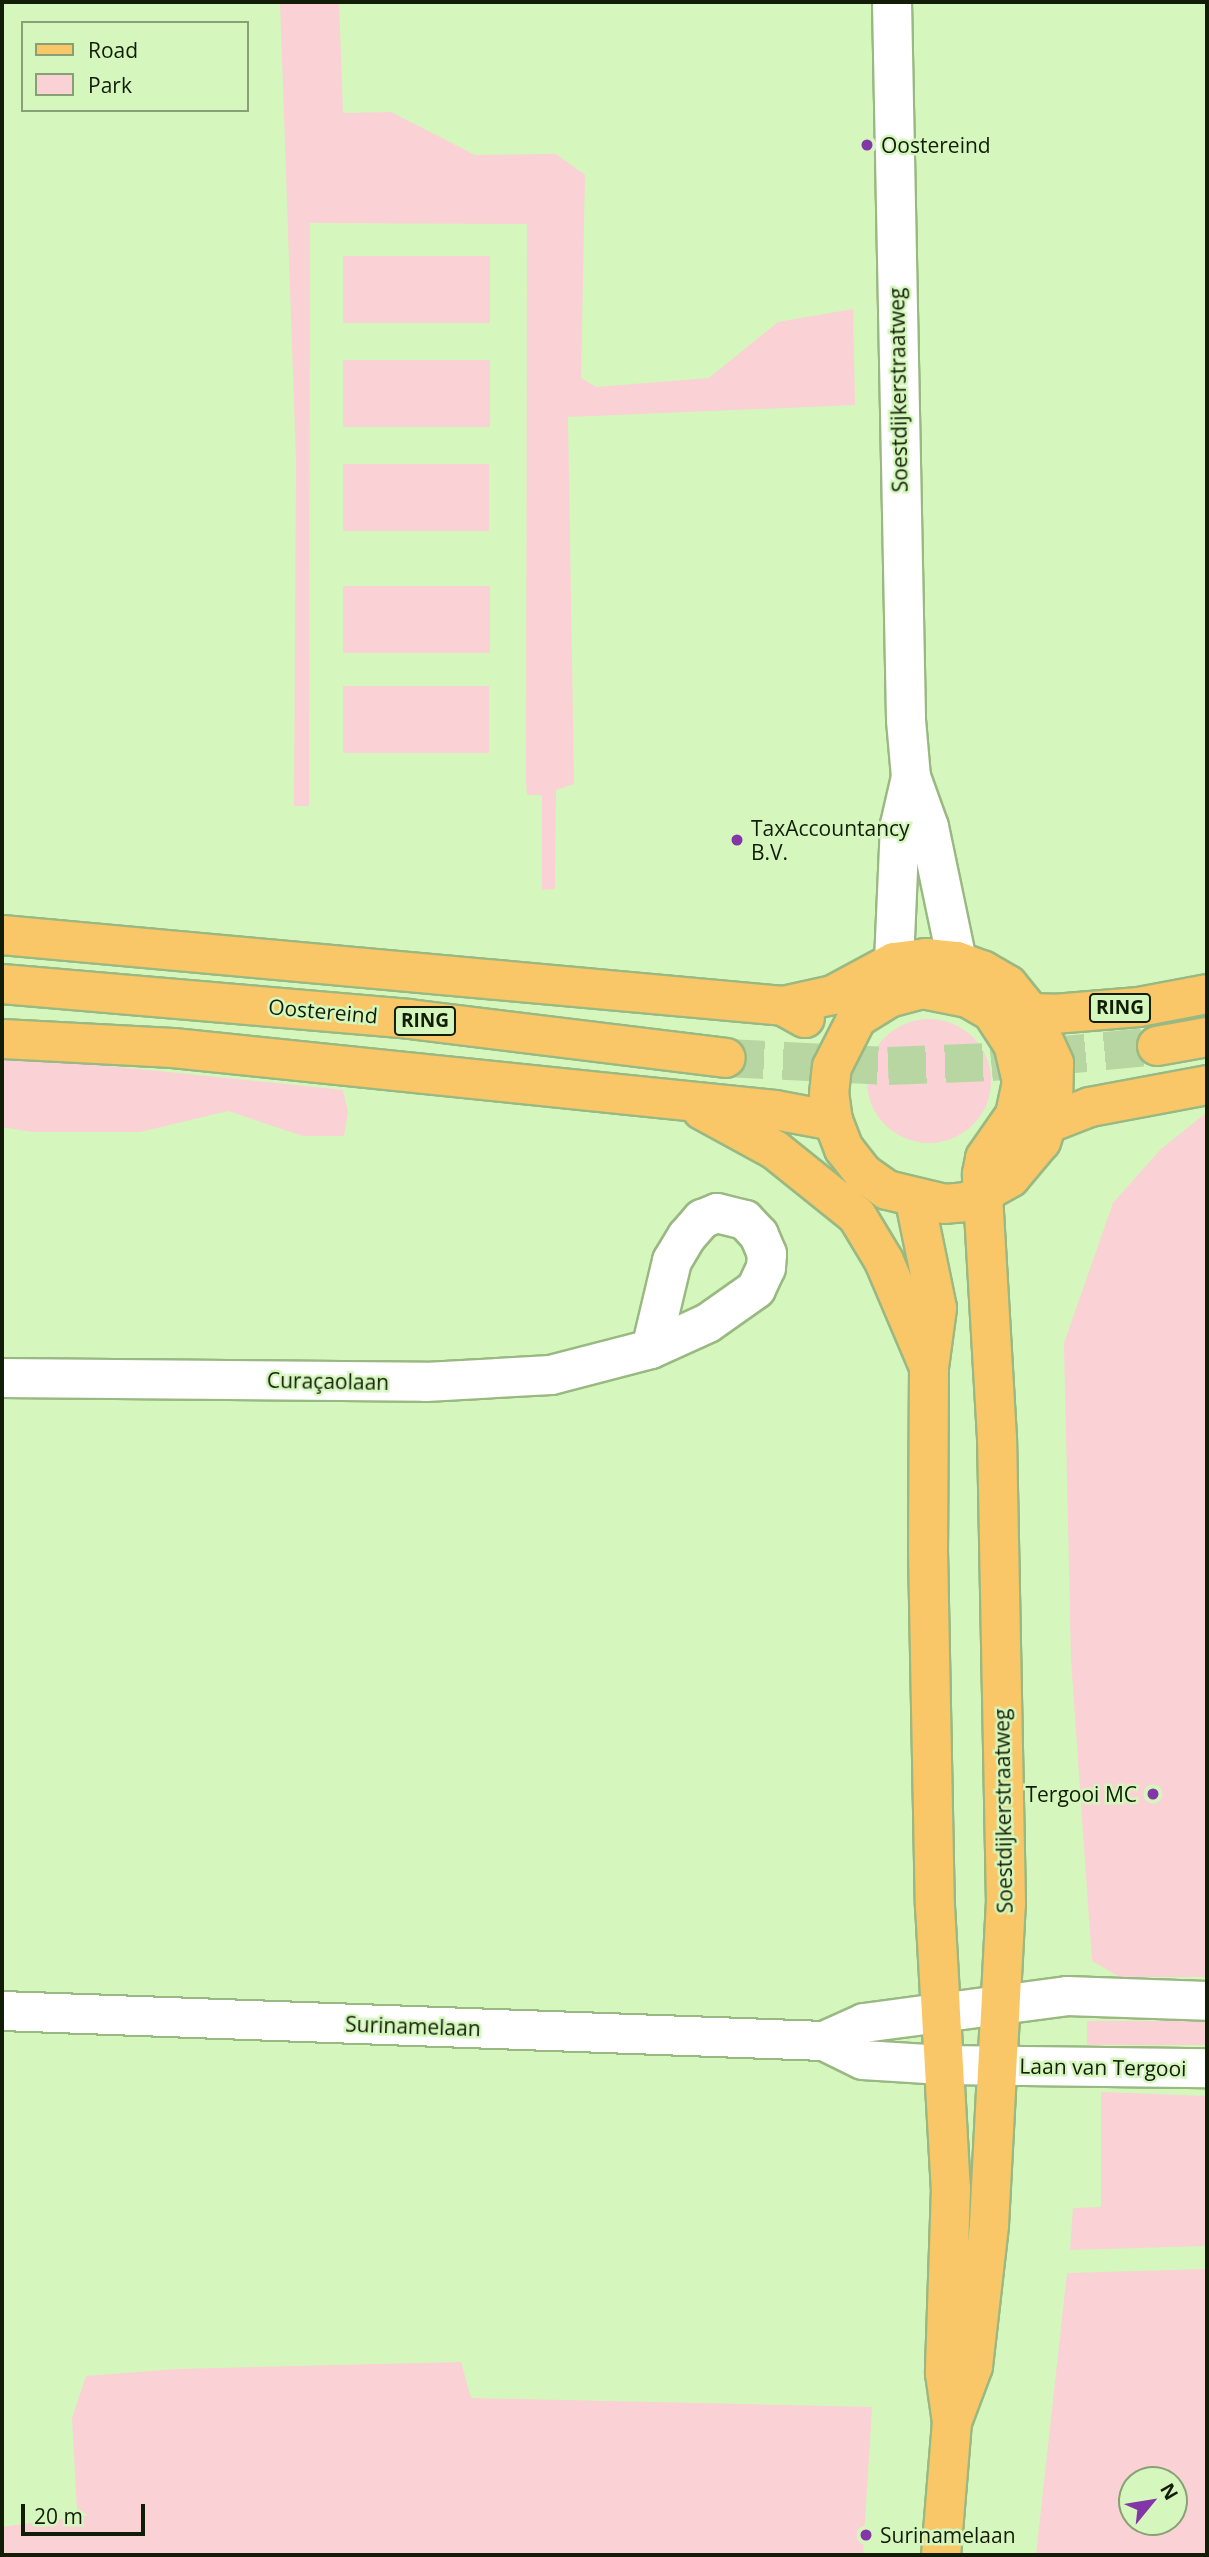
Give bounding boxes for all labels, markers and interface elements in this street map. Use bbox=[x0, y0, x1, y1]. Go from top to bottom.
legend bbox=[21, 21, 248, 112]
text: Road bbox=[88, 36, 138, 64]
text: Park bbox=[88, 71, 132, 99]
place label: Oostereind bbox=[881, 132, 991, 158]
marker: Oostereind bbox=[859, 137, 875, 153]
street label: Soestdijkerstraatweg bbox=[884, 287, 912, 493]
place label: TaxAccountancy B.V. bbox=[751, 815, 910, 865]
marker: TaxAccountancy B.V. bbox=[729, 832, 745, 848]
road number: RING bbox=[1088, 992, 1152, 1024]
street label: Oostereind bbox=[267, 994, 379, 1028]
road number: RING bbox=[394, 1006, 457, 1036]
street label: Curaçaolaan bbox=[267, 1367, 389, 1395]
street label: Soestdijkerstraatweg bbox=[989, 1708, 1017, 1914]
place label: Tergooi MC bbox=[1026, 1781, 1137, 1807]
marker: Tergooi MC bbox=[1143, 1784, 1163, 1804]
street label: Surinamelaan bbox=[345, 2011, 481, 2041]
street label: Laan van Tergooi bbox=[1019, 2053, 1187, 2081]
north arrow bbox=[1118, 2466, 1188, 2536]
text: N bbox=[1154, 2478, 1185, 2505]
scale bar bbox=[24, 2490, 149, 2534]
text: 20 m bbox=[34, 2502, 83, 2530]
place label: Surinamelaan bbox=[880, 2522, 1016, 2548]
marker: Surinamelaan bbox=[858, 2527, 874, 2543]

